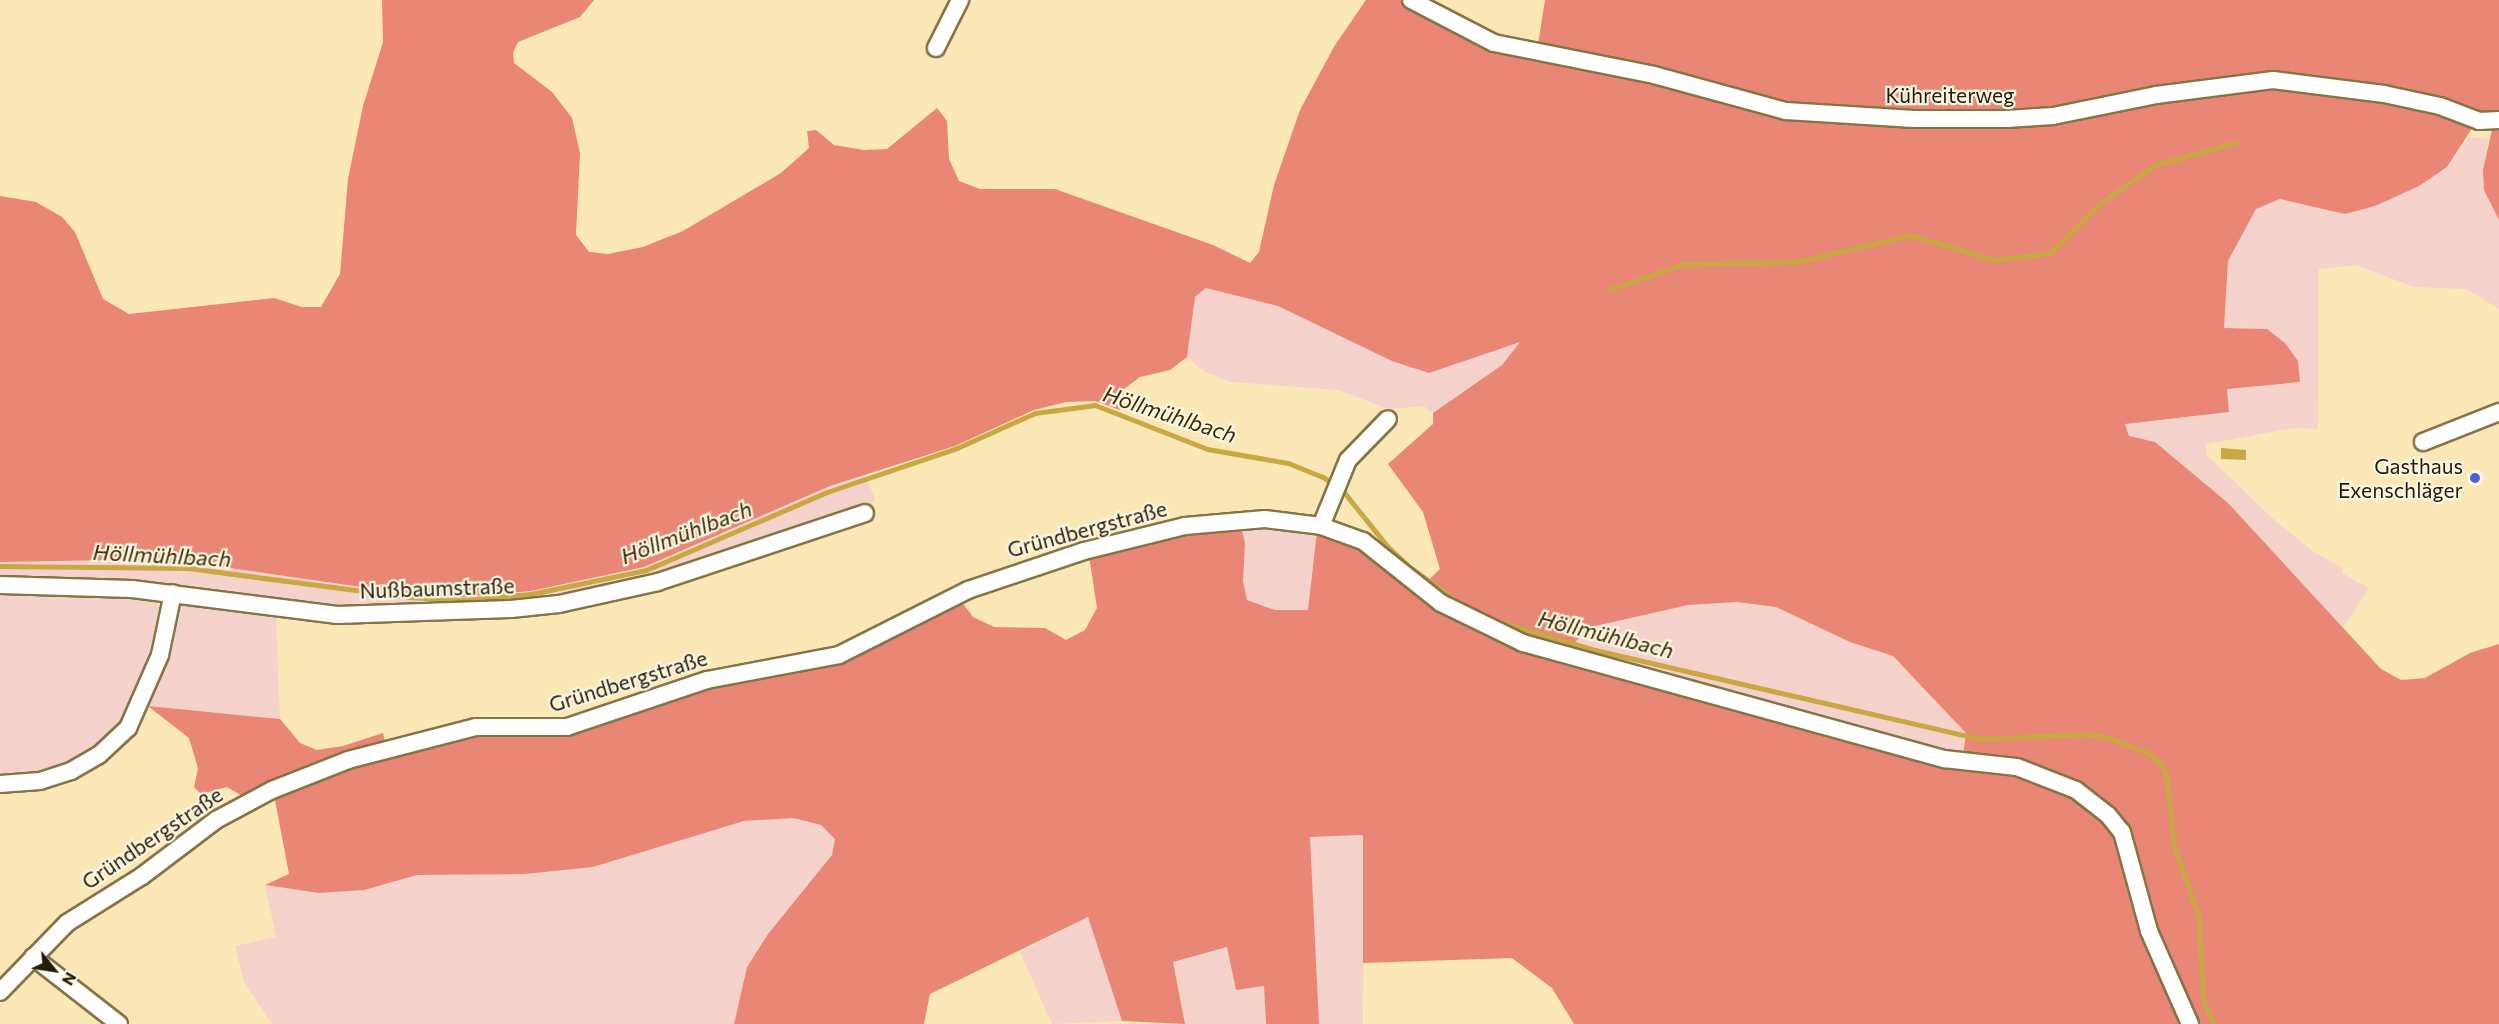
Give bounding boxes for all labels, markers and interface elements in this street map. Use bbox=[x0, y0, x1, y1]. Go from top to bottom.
street label: Kühreiterweg bbox=[1886, 82, 2014, 108]
water label: Höllmühlbach bbox=[1100, 380, 1240, 448]
place label: Gasthaus Exenschläger bbox=[2338, 453, 2463, 503]
marker: Gasthaus Exenschläger bbox=[2468, 471, 2482, 485]
water label: Höllmühlbach bbox=[617, 495, 755, 569]
street label: Gründbergstraße bbox=[1005, 496, 1169, 562]
water label: Höllmühlbach bbox=[92, 538, 232, 572]
street label: Nußbaumstraße bbox=[359, 573, 515, 603]
water label: Höllmühlbach bbox=[1536, 604, 1676, 664]
street label: Gründbergstraße bbox=[546, 645, 710, 717]
street label: Gründbergstraße bbox=[77, 782, 227, 894]
north arrow bbox=[24, 940, 84, 1000]
text: N bbox=[59, 969, 81, 989]

